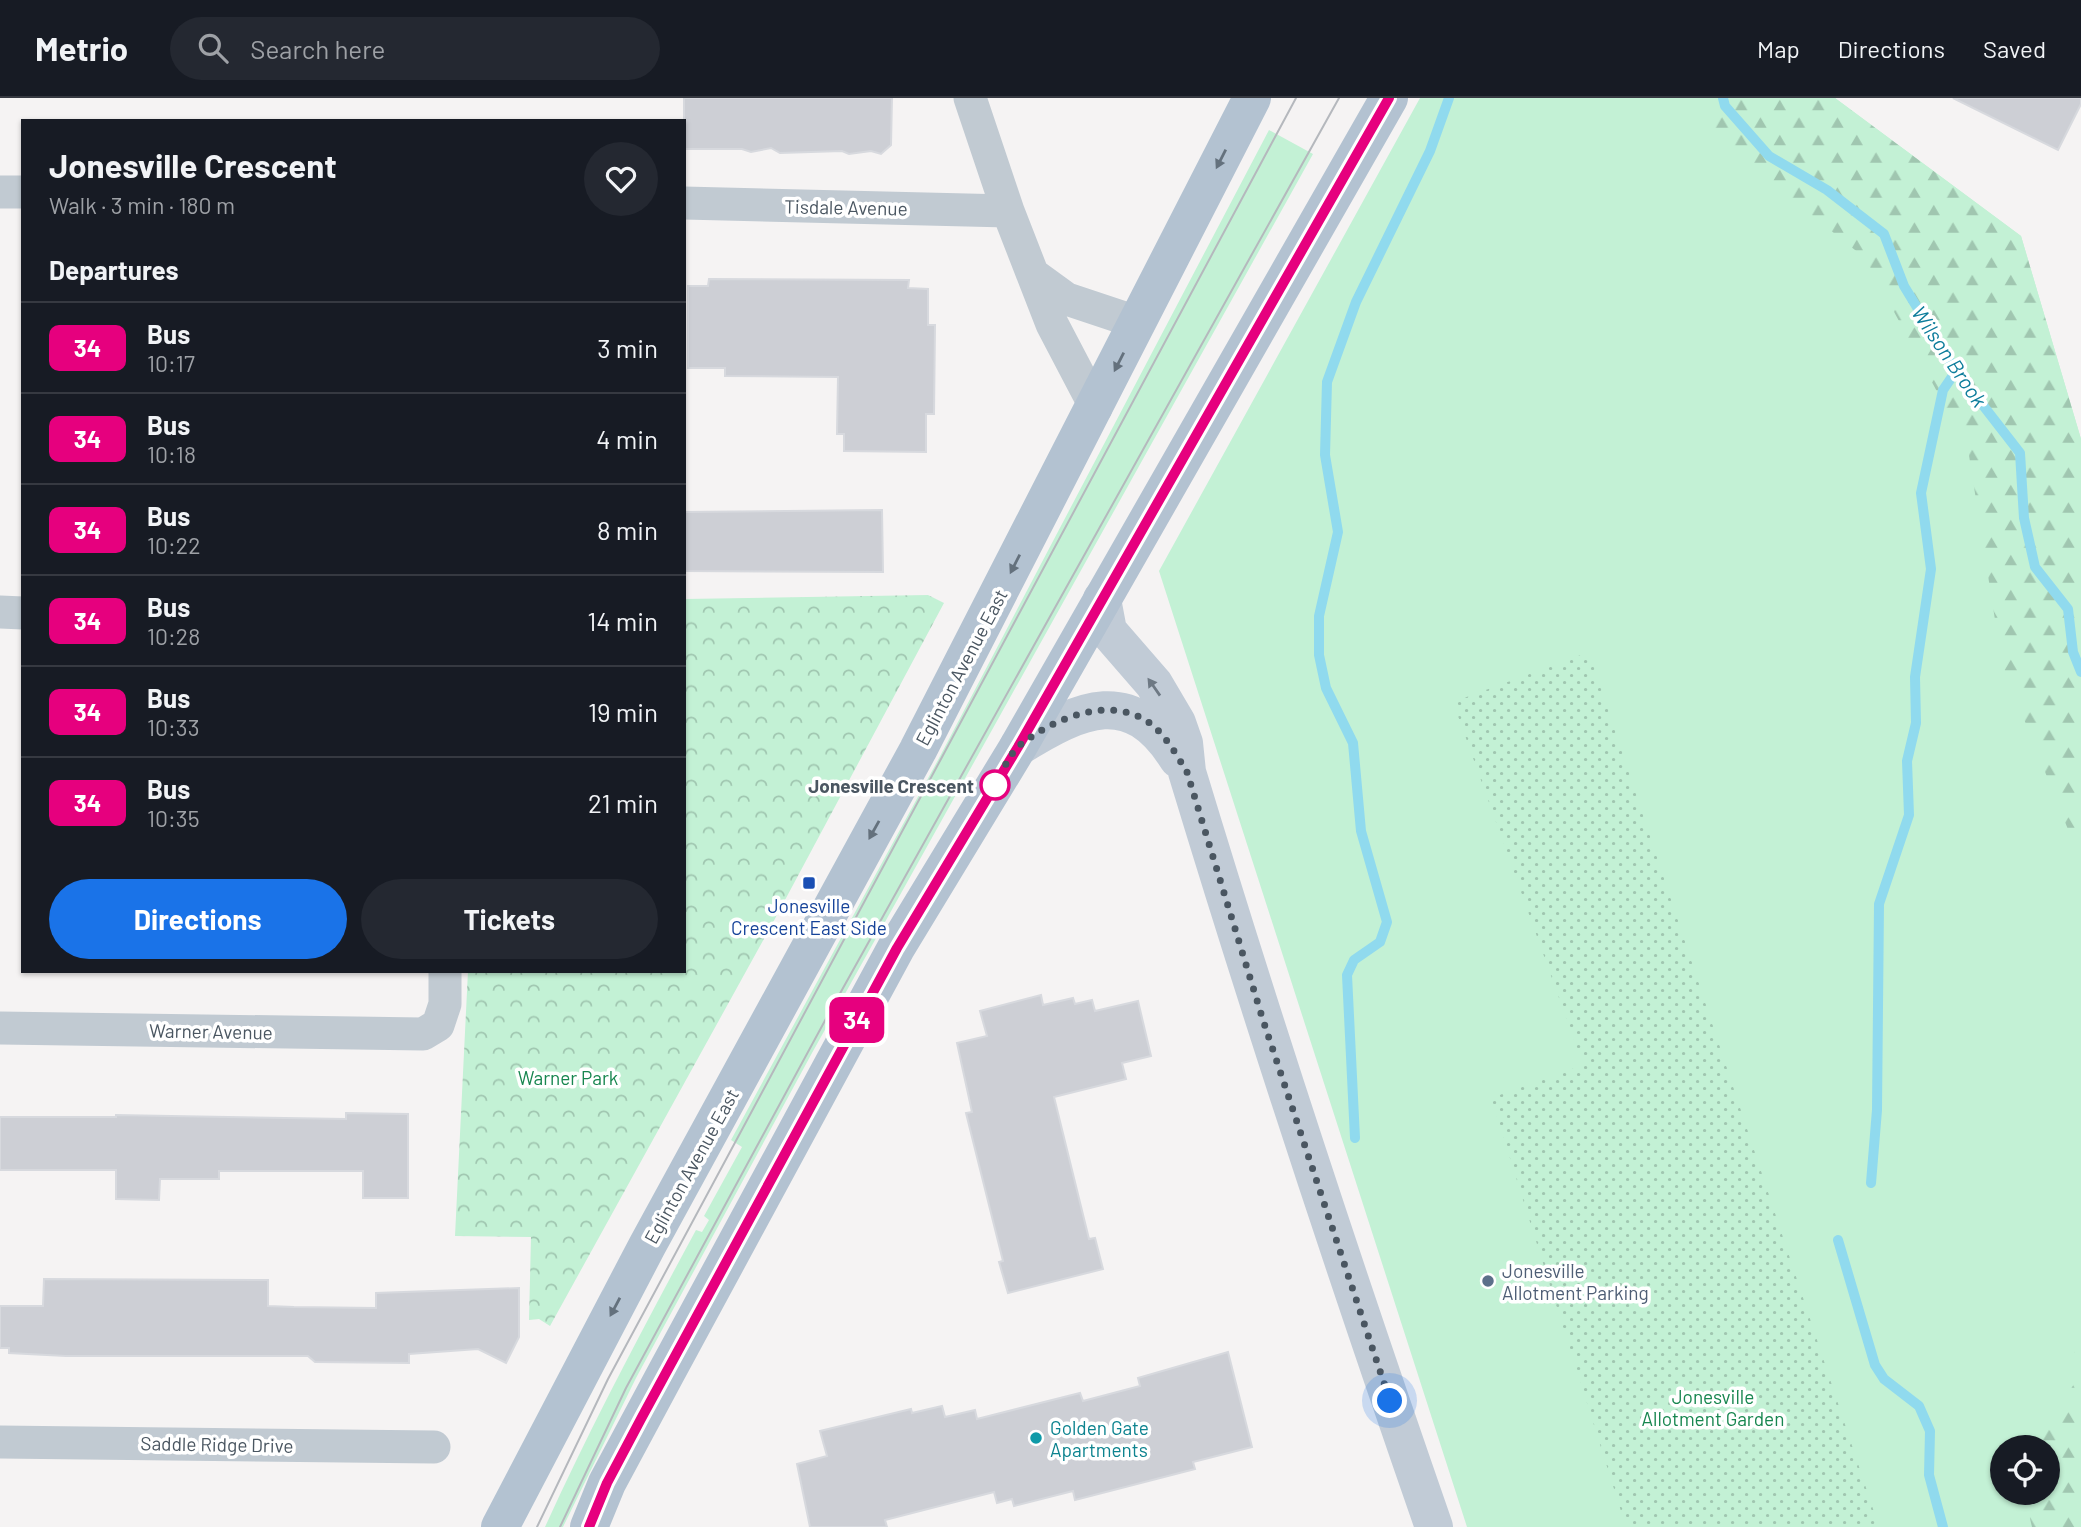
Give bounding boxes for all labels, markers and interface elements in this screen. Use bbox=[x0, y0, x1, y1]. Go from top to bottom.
search box bbox=[170, 17, 660, 80]
text: Metrio bbox=[35, 28, 128, 68]
icon: search bbox=[194, 29, 232, 67]
text: Search here bbox=[250, 33, 385, 64]
text: Map bbox=[1757, 34, 1800, 63]
text: Directions bbox=[1838, 34, 1945, 63]
text: Saved bbox=[1983, 34, 2046, 63]
button: heart bbox=[584, 142, 658, 216]
text: Jonesville Crescent bbox=[49, 145, 337, 185]
one-way arrow bbox=[1216, 149, 1227, 169]
text: Walk · 3 min · 180 m bbox=[49, 191, 235, 219]
street label: Tisdale Avenue bbox=[784, 194, 908, 220]
text: Departures bbox=[49, 254, 179, 285]
water label: Wilson Brook bbox=[1907, 301, 1993, 412]
text: Bus bbox=[147, 318, 190, 349]
text: 3 min bbox=[597, 332, 658, 363]
text: 34 bbox=[74, 333, 101, 362]
text: 10:17 bbox=[147, 349, 195, 377]
one-way arrow bbox=[1113, 352, 1124, 372]
text: Bus bbox=[147, 409, 190, 440]
text: 4 min bbox=[596, 423, 658, 454]
text: 34 bbox=[74, 424, 101, 453]
text: 10:18 bbox=[147, 440, 196, 468]
text: Bus bbox=[147, 500, 190, 531]
text: 8 min bbox=[597, 514, 658, 545]
text: 34 bbox=[74, 515, 101, 544]
text: 10:22 bbox=[147, 531, 201, 559]
one-way arrow bbox=[1009, 554, 1020, 574]
street label: Eglinton Avenue East bbox=[910, 585, 1012, 749]
text: Bus bbox=[147, 591, 190, 622]
text: 14 min bbox=[587, 605, 658, 636]
text: 34 bbox=[74, 606, 101, 635]
text: 10:28 bbox=[147, 622, 200, 650]
one-way arrow bbox=[1148, 677, 1161, 697]
text: Bus bbox=[147, 682, 190, 713]
text: 19 min bbox=[588, 696, 658, 727]
text: 34 bbox=[74, 697, 101, 726]
text: 10:33 bbox=[147, 713, 200, 741]
marker: Jonesville Crescent bbox=[980, 770, 1010, 800]
text: Bus bbox=[147, 773, 190, 804]
place label: Jonesville Crescent bbox=[808, 774, 974, 797]
text: 21 min bbox=[588, 787, 658, 818]
text: 34 bbox=[74, 788, 101, 817]
text: 10:35 bbox=[147, 804, 200, 832]
one-way arrow bbox=[868, 821, 880, 840]
marker: Jonesville Crescent East Side bbox=[801, 875, 817, 891]
button: Directions bbox=[49, 879, 347, 959]
button: Tickets bbox=[361, 879, 658, 959]
place label: Jonesville Crescent East Side bbox=[731, 894, 887, 939]
line badge: 34 bbox=[826, 997, 888, 1043]
text: 34 bbox=[843, 1005, 871, 1034]
street label: Warner Avenue bbox=[149, 1018, 273, 1044]
park label: Warner Park bbox=[518, 1066, 618, 1089]
street label: Eglinton Avenue East bbox=[639, 1085, 743, 1247]
place label: Jonesville Allotment Parking bbox=[1502, 1259, 1649, 1304]
marker: Jonesville Allotment Parking bbox=[1480, 1273, 1496, 1289]
one-way arrow bbox=[609, 1297, 621, 1316]
your location bbox=[1372, 1383, 1407, 1418]
park label: Jonesville Allotment Garden bbox=[1642, 1385, 1784, 1430]
place label: Golden Gate Apartments bbox=[1050, 1416, 1149, 1461]
marker: Golden Gate Apartments bbox=[1028, 1430, 1044, 1446]
street label: Saddle Ridge Drive bbox=[140, 1431, 294, 1457]
map controls bbox=[1990, 1435, 2060, 1505]
button: locate bbox=[1990, 1435, 2060, 1505]

